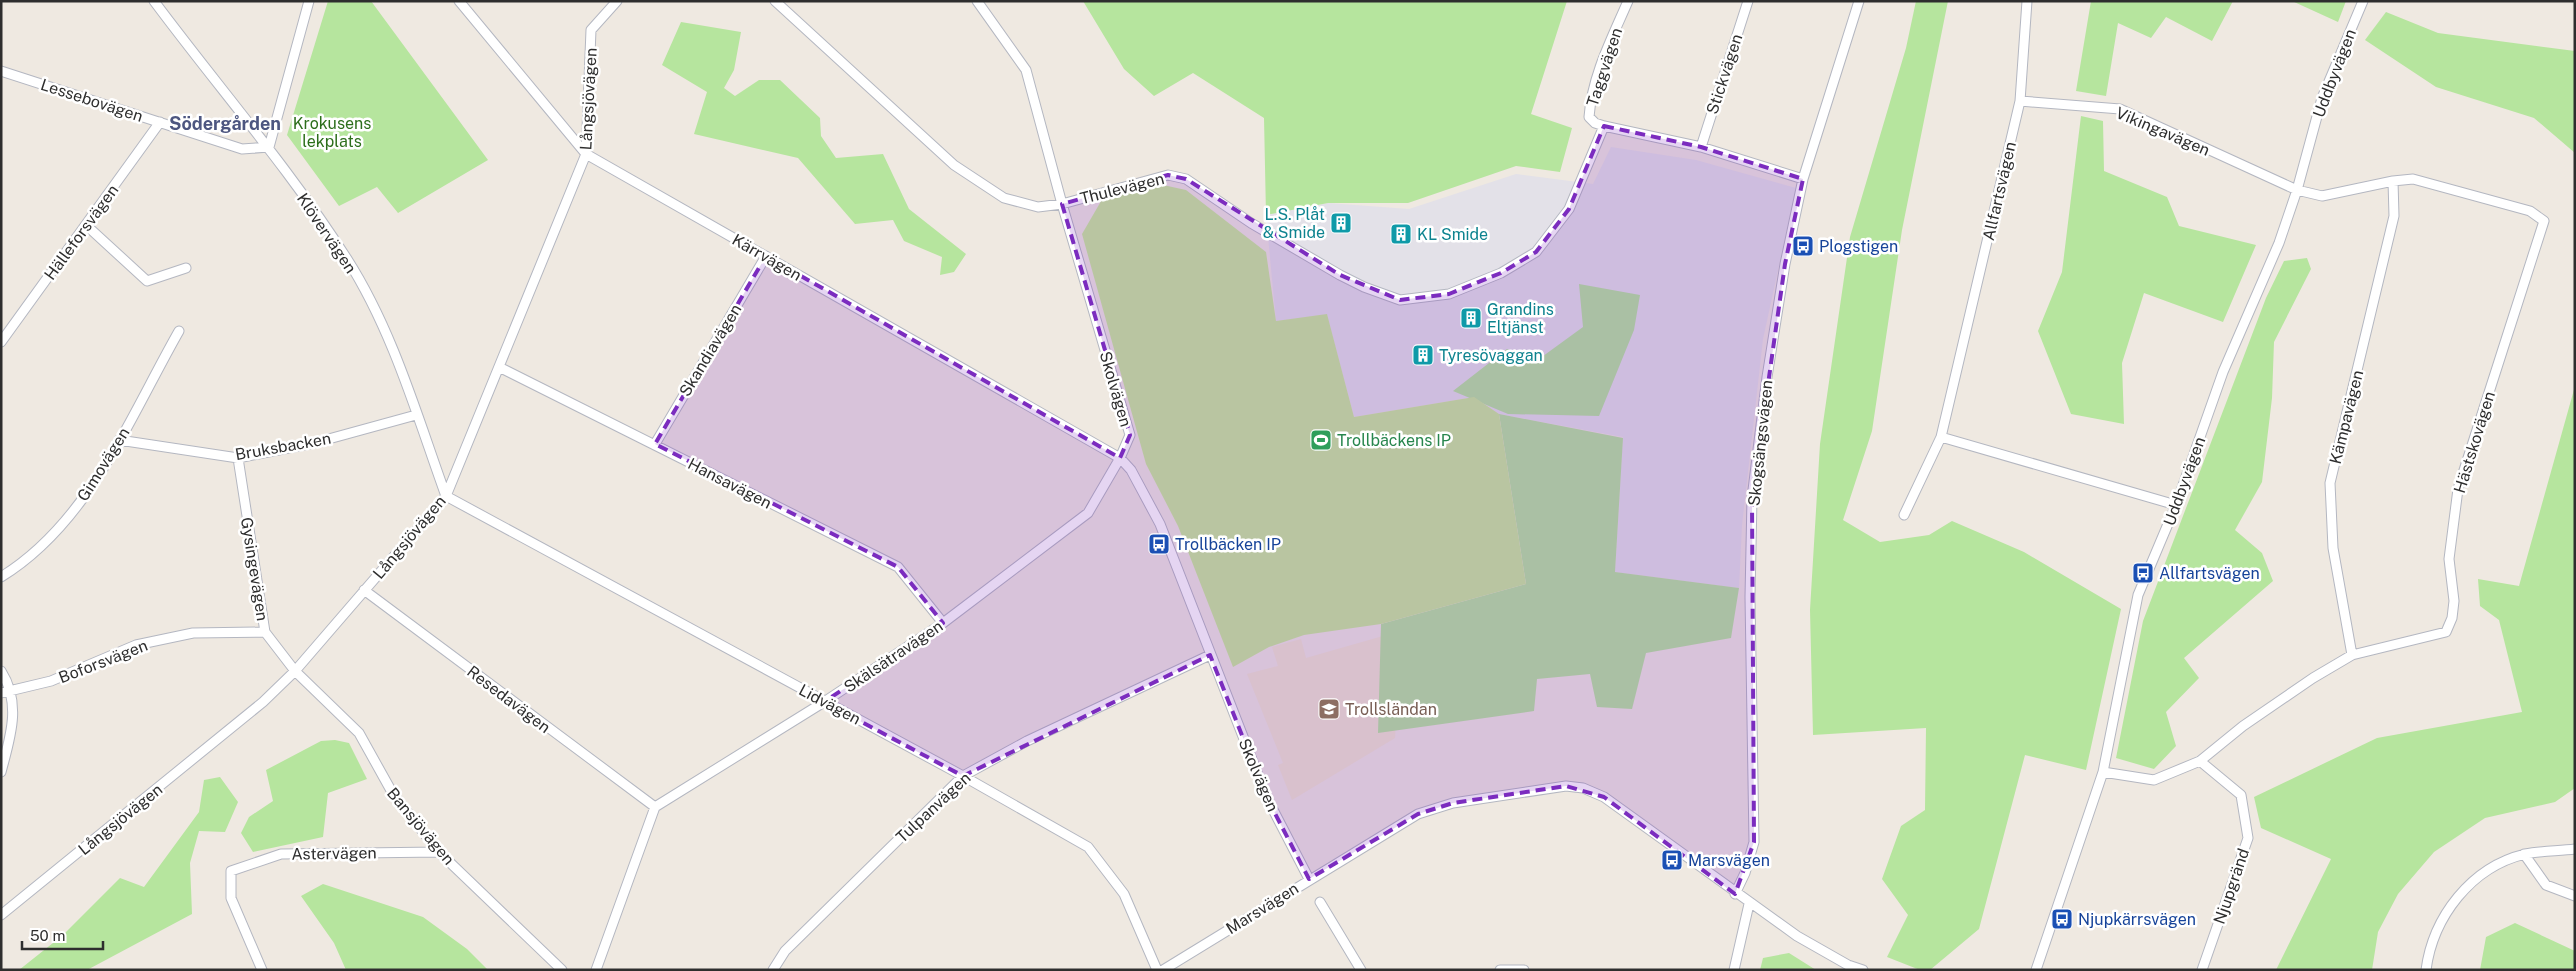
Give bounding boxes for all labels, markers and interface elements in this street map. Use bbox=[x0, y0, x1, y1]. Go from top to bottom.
street label: Taggvägen bbox=[1583, 25, 1626, 109]
street label: Uddbyvägen bbox=[2309, 26, 2360, 120]
street label: Stickvägen bbox=[1703, 32, 1746, 117]
street label: Långsjövägen bbox=[576, 47, 601, 151]
street label: Lessebovägen bbox=[38, 75, 145, 126]
street label: Vikingavägen bbox=[2113, 103, 2213, 160]
district label: Södergården bbox=[169, 113, 281, 134]
park label: Krokusens lekplats bbox=[293, 114, 371, 151]
street label: Allfartsvägen bbox=[1979, 140, 2020, 242]
street label: Thulevägen bbox=[1078, 169, 1166, 208]
street label: Hälleforsvägen bbox=[40, 181, 122, 284]
street label: Klövervägen bbox=[293, 190, 360, 277]
place label: L.S. Plåt & Smide bbox=[1263, 205, 1325, 242]
building icon: L.S. Plåt & Smide bbox=[1329, 211, 1353, 235]
building icon: KL Smide bbox=[1389, 222, 1413, 246]
place label: KL Smide bbox=[1417, 225, 1488, 244]
street label: Kärrvägen bbox=[729, 230, 805, 285]
bus stop icon: Plogstigen bbox=[1791, 234, 1815, 258]
place label: Plogstigen bbox=[1819, 237, 1898, 256]
place label: Grandins Eltjänst bbox=[1487, 300, 1554, 337]
street label: Skandiavägen bbox=[675, 301, 745, 400]
building icon: Grandins Eltjänst bbox=[1459, 306, 1483, 330]
building icon: Tyresövaggan bbox=[1411, 343, 1435, 367]
place label: Tyresövaggan bbox=[1439, 346, 1543, 365]
street label: Skolvägen bbox=[1096, 349, 1135, 429]
street label: Kämpavägen bbox=[2326, 368, 2367, 466]
street label: Skogsängsvägen bbox=[1744, 379, 1777, 507]
street label: Hästskovägen bbox=[2450, 389, 2499, 495]
street label: Gimovägen bbox=[73, 424, 134, 505]
sports icon: Trollbäckens IP bbox=[1309, 428, 1333, 452]
street label: Bruksbacken bbox=[234, 429, 333, 464]
place label: Trollbäckens IP bbox=[1337, 431, 1451, 450]
street label: Uddbyvägen bbox=[2160, 434, 2209, 528]
street label: Hansavägen bbox=[685, 454, 775, 513]
street label: Långsjövägen bbox=[369, 492, 450, 583]
street label: Gysingevägen bbox=[237, 516, 272, 622]
bus stop icon: Trollbäcken IP bbox=[1147, 532, 1171, 556]
place label: Trollbäcken IP bbox=[1175, 535, 1281, 554]
bus stop icon: Allfartsvägen bbox=[2131, 561, 2155, 585]
place label: Allfartsvägen bbox=[2159, 564, 2260, 583]
street label: Skälsätravägen bbox=[840, 616, 946, 696]
street label: Boforsvägen bbox=[56, 636, 150, 687]
street label: Resedavägen bbox=[463, 662, 554, 737]
street label: Lidvägen bbox=[796, 680, 864, 729]
school or university icon: Trollsländan bbox=[1317, 697, 1341, 721]
place label: Trollsländan bbox=[1345, 700, 1437, 719]
street label: Skolvägen bbox=[1235, 736, 1282, 815]
street label: Tulpanvägen bbox=[892, 768, 974, 847]
street label: Långsjövägen bbox=[74, 780, 166, 859]
street label: Bansjövägen bbox=[383, 784, 458, 869]
street label: Astervägen bbox=[291, 843, 377, 864]
street label: Njupgränd bbox=[2210, 846, 2253, 926]
bus stop icon: Marsvägen bbox=[1660, 848, 1684, 872]
place label: Marsvägen bbox=[1688, 851, 1770, 870]
street label: Marsvägen bbox=[1222, 879, 1302, 938]
bus stop icon: Njupkärrsvägen bbox=[2050, 907, 2074, 931]
place label: Njupkärrsvägen bbox=[2078, 910, 2196, 929]
scale bar bbox=[22, 918, 104, 950]
text: 50 m bbox=[30, 927, 65, 944]

